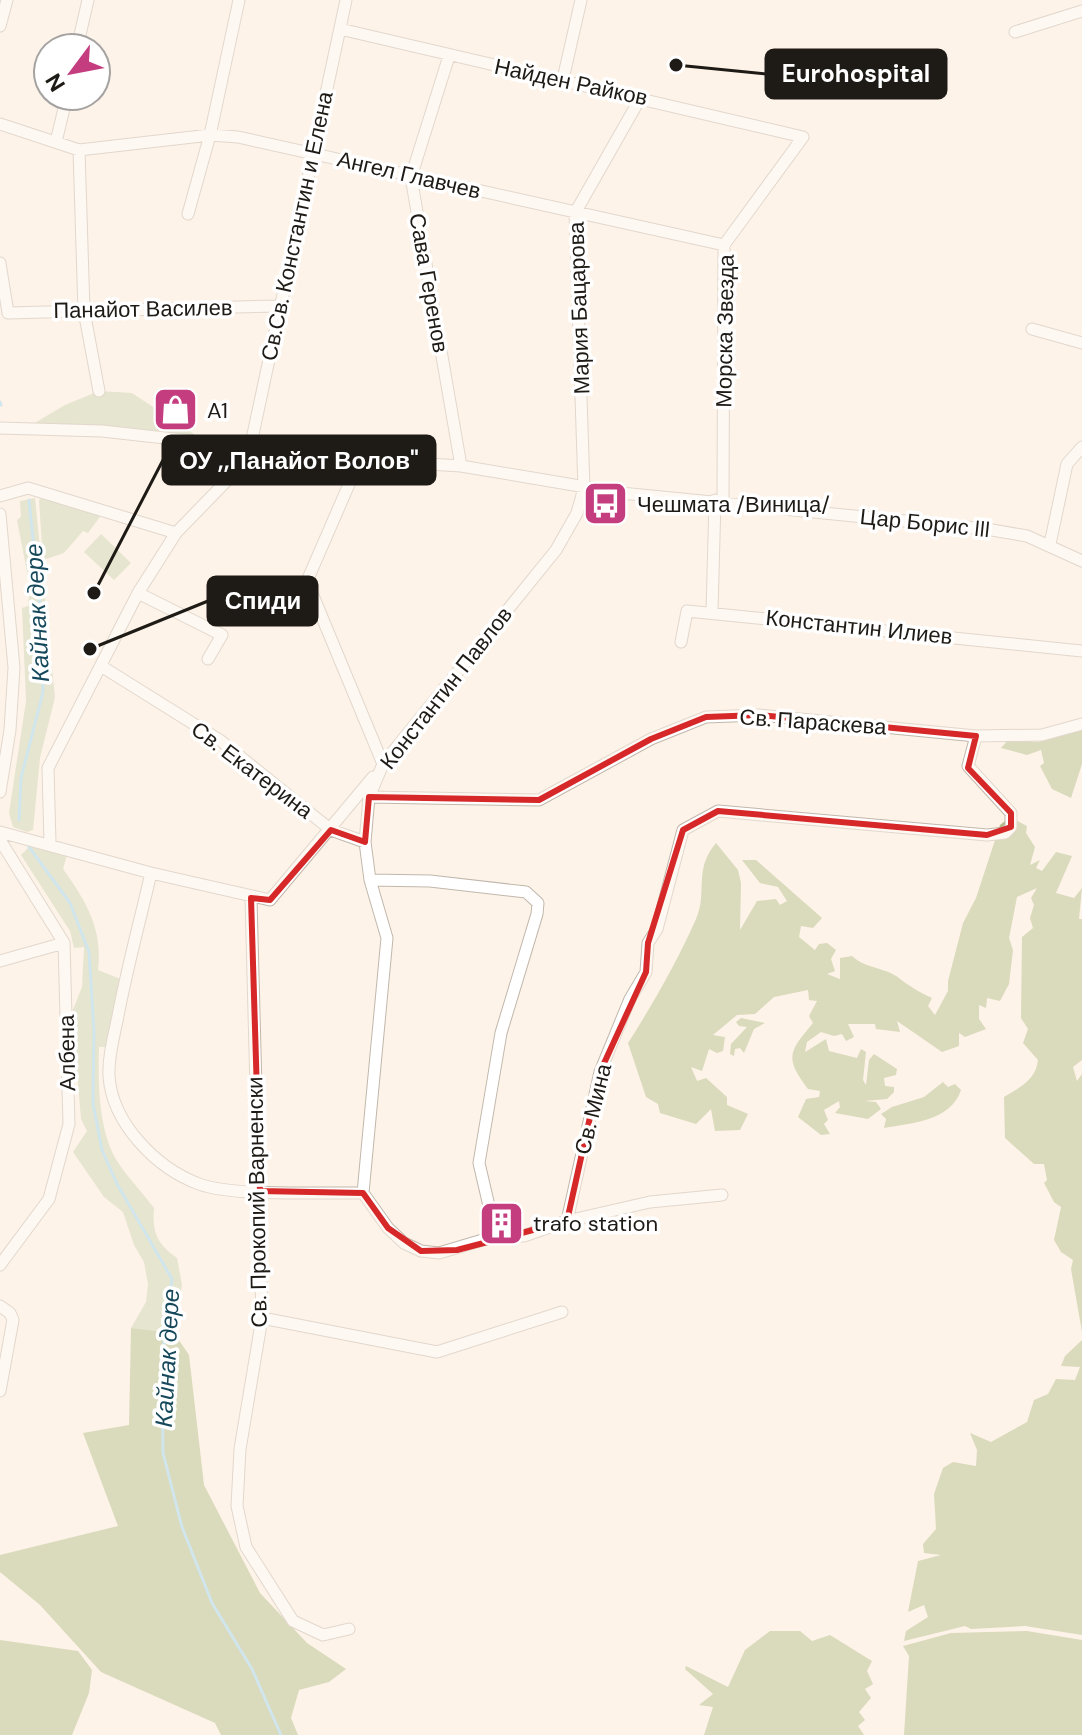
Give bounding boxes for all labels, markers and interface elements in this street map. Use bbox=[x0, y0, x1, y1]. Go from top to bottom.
north arrow bbox=[32, 32, 112, 112]
callout: Eurohospital bbox=[766, 50, 946, 98]
street label: Найден Райков bbox=[492, 52, 650, 112]
text: Eurohospital bbox=[782, 58, 930, 89]
text: N bbox=[39, 68, 72, 97]
street label: Св.Св. Константин и Елена bbox=[254, 88, 340, 363]
street label: Ангел Главчев bbox=[334, 144, 484, 206]
street label: Сава Геренов bbox=[402, 211, 456, 355]
street label: Мария Бацарова bbox=[561, 220, 597, 395]
street label: Морска Звезда bbox=[709, 253, 741, 408]
street label: Панайот Василев bbox=[53, 293, 233, 325]
shop icon: A1 bbox=[152, 386, 200, 434]
place label: A1 bbox=[207, 396, 228, 425]
callout: ОУ ,,Панайот Волов" bbox=[163, 436, 435, 484]
text: ОУ ,,Панайот Волов" bbox=[179, 445, 419, 476]
bus stop icon: Чешмата /Виница/ bbox=[582, 480, 630, 528]
place label: Чешмата /Виница/ bbox=[637, 490, 830, 519]
street label: Цар Борис III bbox=[859, 502, 991, 544]
water label: Кайнак дере bbox=[18, 543, 56, 683]
callout: Спиди bbox=[208, 577, 317, 625]
text: Спиди bbox=[225, 585, 301, 616]
street label: Константин Павлов bbox=[373, 601, 519, 775]
street label: Константин Илиев bbox=[764, 603, 954, 651]
street label: Св. Параскева bbox=[739, 702, 888, 742]
street label: Св. Екатерина bbox=[185, 715, 319, 826]
street label: Албена bbox=[52, 1014, 82, 1091]
street label: Св. Мина bbox=[568, 1060, 618, 1158]
street label: Св. Прокопий Варненски bbox=[240, 1076, 274, 1328]
building icon: trafo station bbox=[478, 1199, 526, 1247]
place label: trafo station bbox=[533, 1209, 658, 1238]
water label: Кайнак дере bbox=[148, 1288, 186, 1428]

